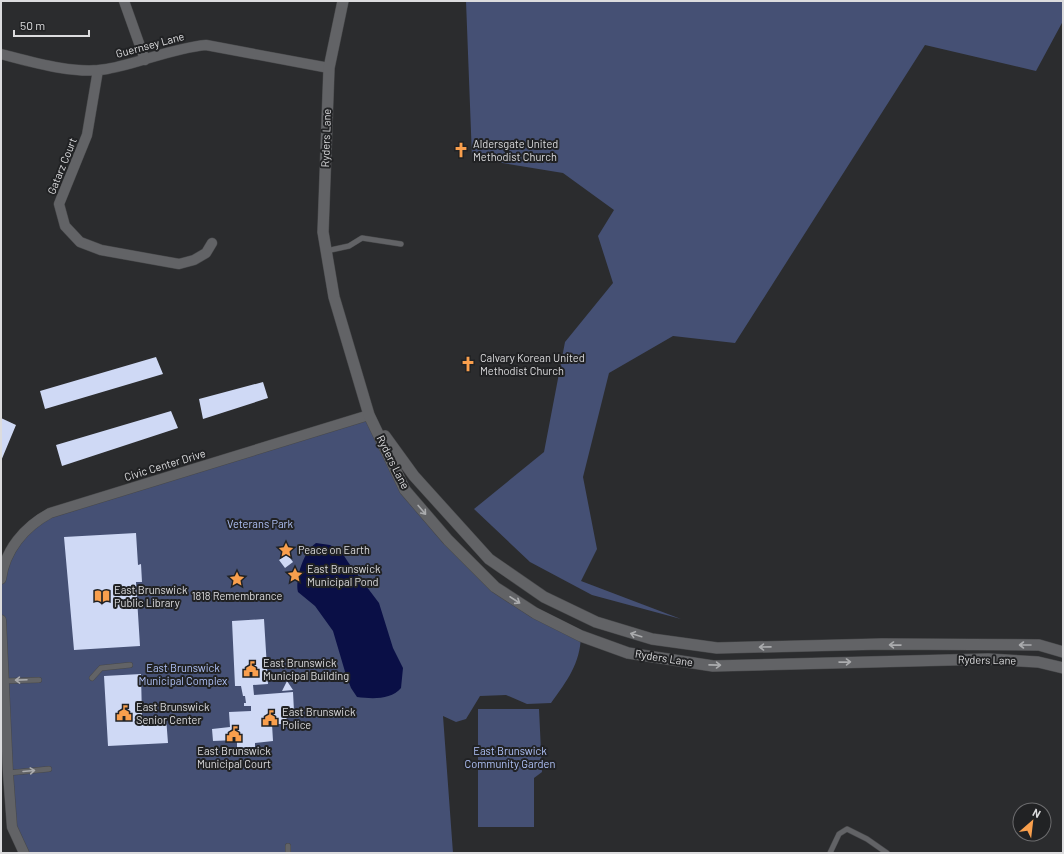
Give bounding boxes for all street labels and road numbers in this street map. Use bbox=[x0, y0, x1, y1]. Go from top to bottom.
street label: Guernsey Lane bbox=[114, 29, 186, 60]
street label: Ryders Lane bbox=[318, 108, 333, 167]
street label: Gatarz Court bbox=[44, 136, 79, 196]
street label: Ryders Lane bbox=[374, 433, 413, 491]
street label: Civic Center Drive bbox=[123, 446, 207, 483]
street label: Ryders Lane bbox=[634, 647, 694, 669]
street label: Ryders Lane bbox=[958, 652, 1017, 667]

